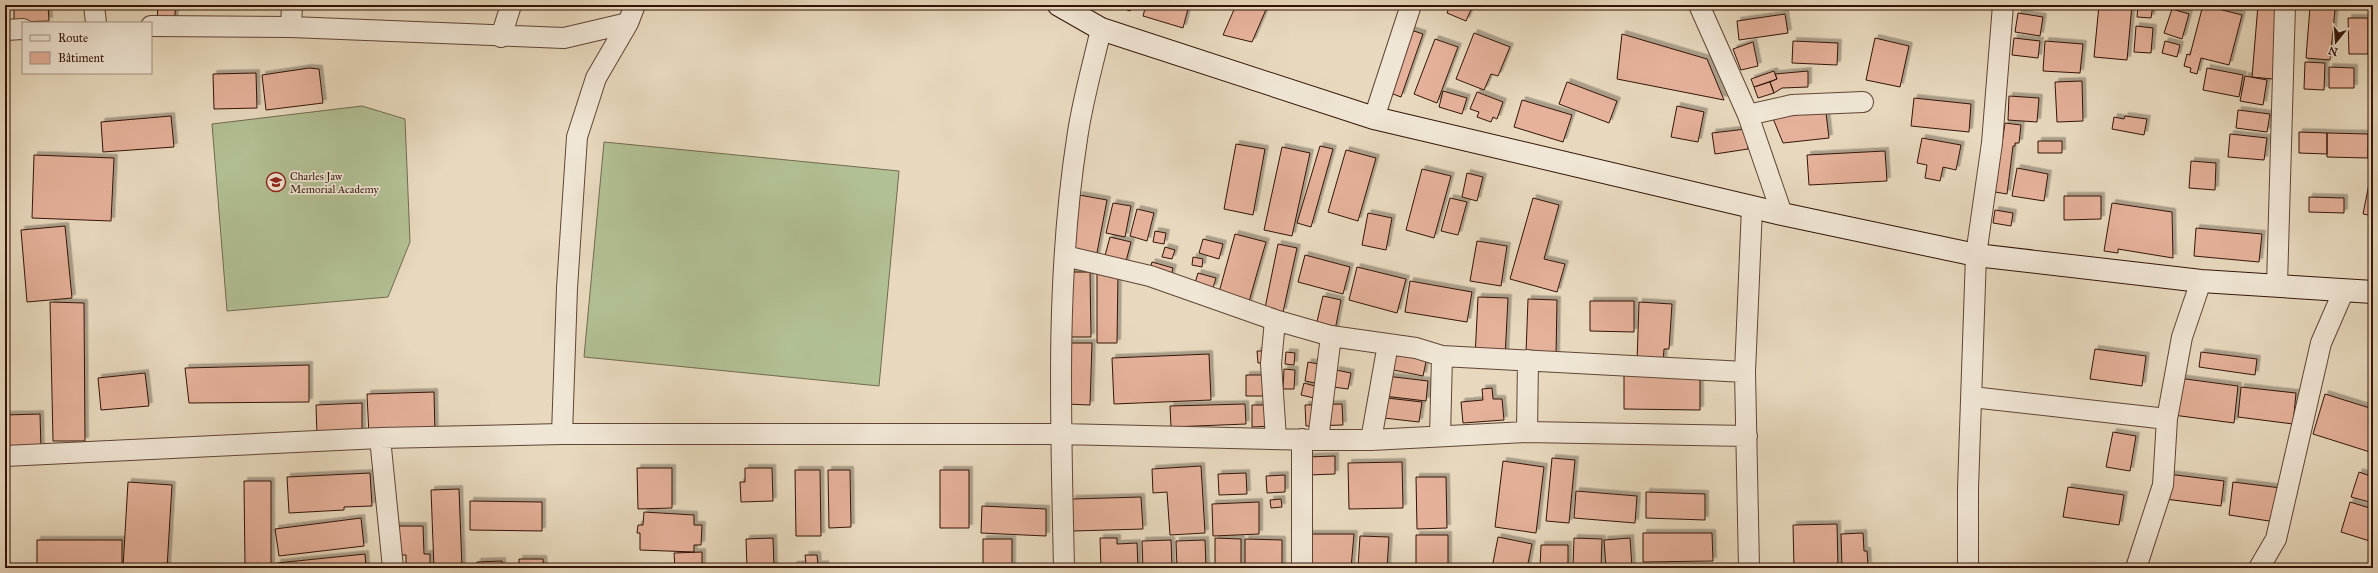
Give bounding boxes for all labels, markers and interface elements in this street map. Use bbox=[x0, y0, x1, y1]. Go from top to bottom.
legend bbox=[22, 22, 152, 74]
north arrow bbox=[2316, 22, 2356, 62]
text: Route bbox=[58, 31, 88, 45]
text: N bbox=[2326, 43, 2340, 59]
text: Bâtiment bbox=[58, 51, 105, 65]
place label: Charles Jaw Memorial Academy bbox=[290, 170, 380, 196]
school or university icon: Charles Jaw Memorial Academy bbox=[265, 171, 287, 193]

